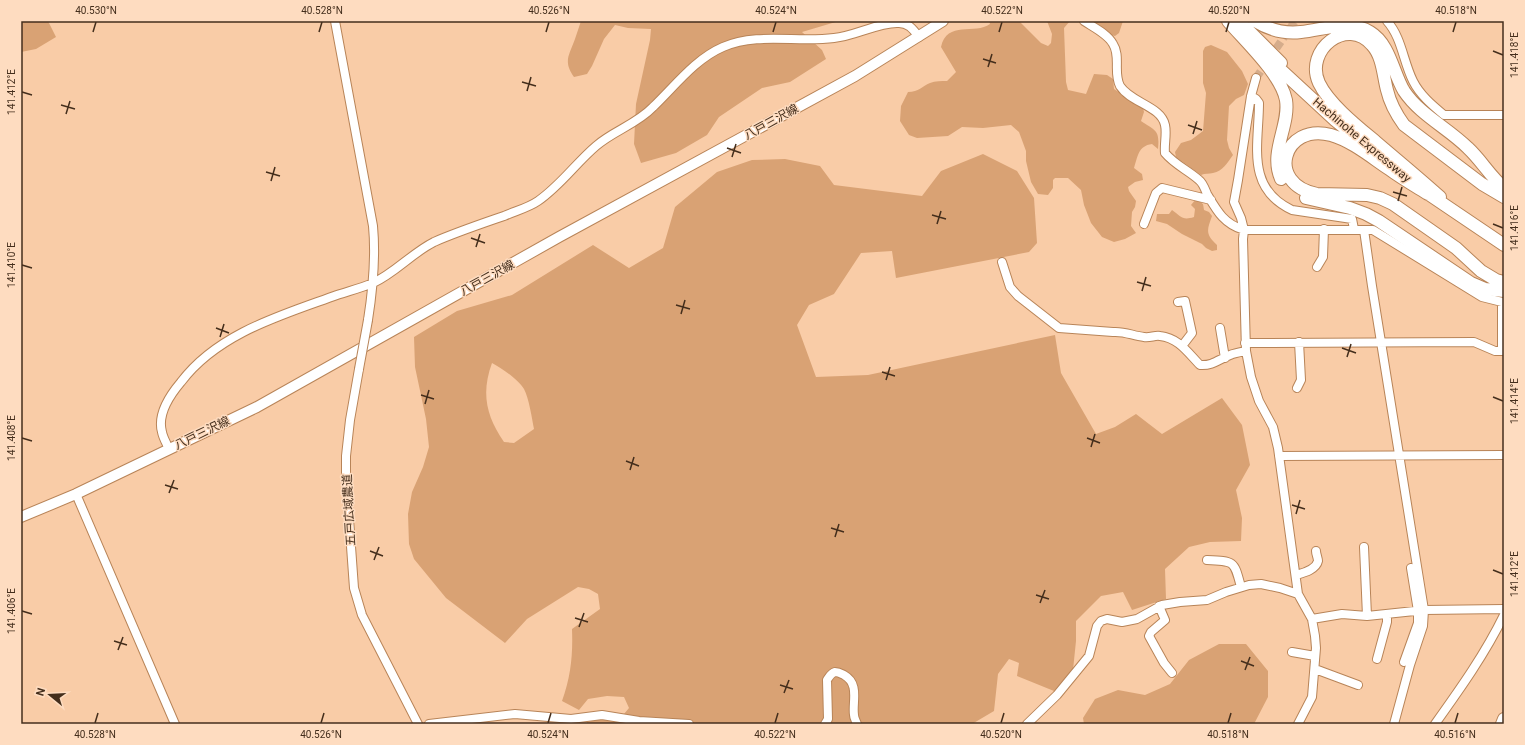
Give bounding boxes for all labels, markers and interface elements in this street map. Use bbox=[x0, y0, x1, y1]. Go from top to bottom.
text: 40.530°N bbox=[75, 5, 117, 16]
text: 40.528°N bbox=[301, 5, 343, 16]
text: 40.526°N bbox=[528, 5, 570, 16]
text: 40.524°N bbox=[755, 5, 797, 16]
text: 40.522°N bbox=[981, 5, 1023, 16]
text: 40.520°N bbox=[1208, 5, 1250, 16]
text: 40.518°N bbox=[1435, 5, 1477, 16]
text: 141.418°E bbox=[1509, 32, 1520, 78]
text: 141.412°E bbox=[6, 69, 17, 115]
street label: Hachinohe Expressway bbox=[1310, 95, 1414, 185]
street label: 八戸三沢線 bbox=[741, 101, 801, 143]
text: 141.416°E bbox=[1509, 205, 1520, 251]
text: 141.410°E bbox=[6, 242, 17, 288]
street label: 八戸三沢線 bbox=[457, 257, 517, 299]
text: 141.414°E bbox=[1509, 378, 1520, 424]
street label: 八戸三沢線 bbox=[172, 414, 232, 452]
text: 141.408°E bbox=[6, 415, 17, 461]
street label: 五戸広域農道 bbox=[340, 474, 358, 546]
text: 141.412°E bbox=[1509, 551, 1520, 597]
text: 141.406°E bbox=[6, 588, 17, 634]
north arrow bbox=[30, 675, 70, 715]
text: N bbox=[34, 686, 48, 698]
text: 40.528°N bbox=[74, 729, 116, 740]
text: 40.526°N bbox=[300, 729, 342, 740]
text: 40.524°N bbox=[527, 729, 569, 740]
text: 40.522°N bbox=[754, 729, 796, 740]
text: 40.520°N bbox=[980, 729, 1022, 740]
text: 40.518°N bbox=[1207, 729, 1249, 740]
text: 40.516°N bbox=[1434, 729, 1476, 740]

